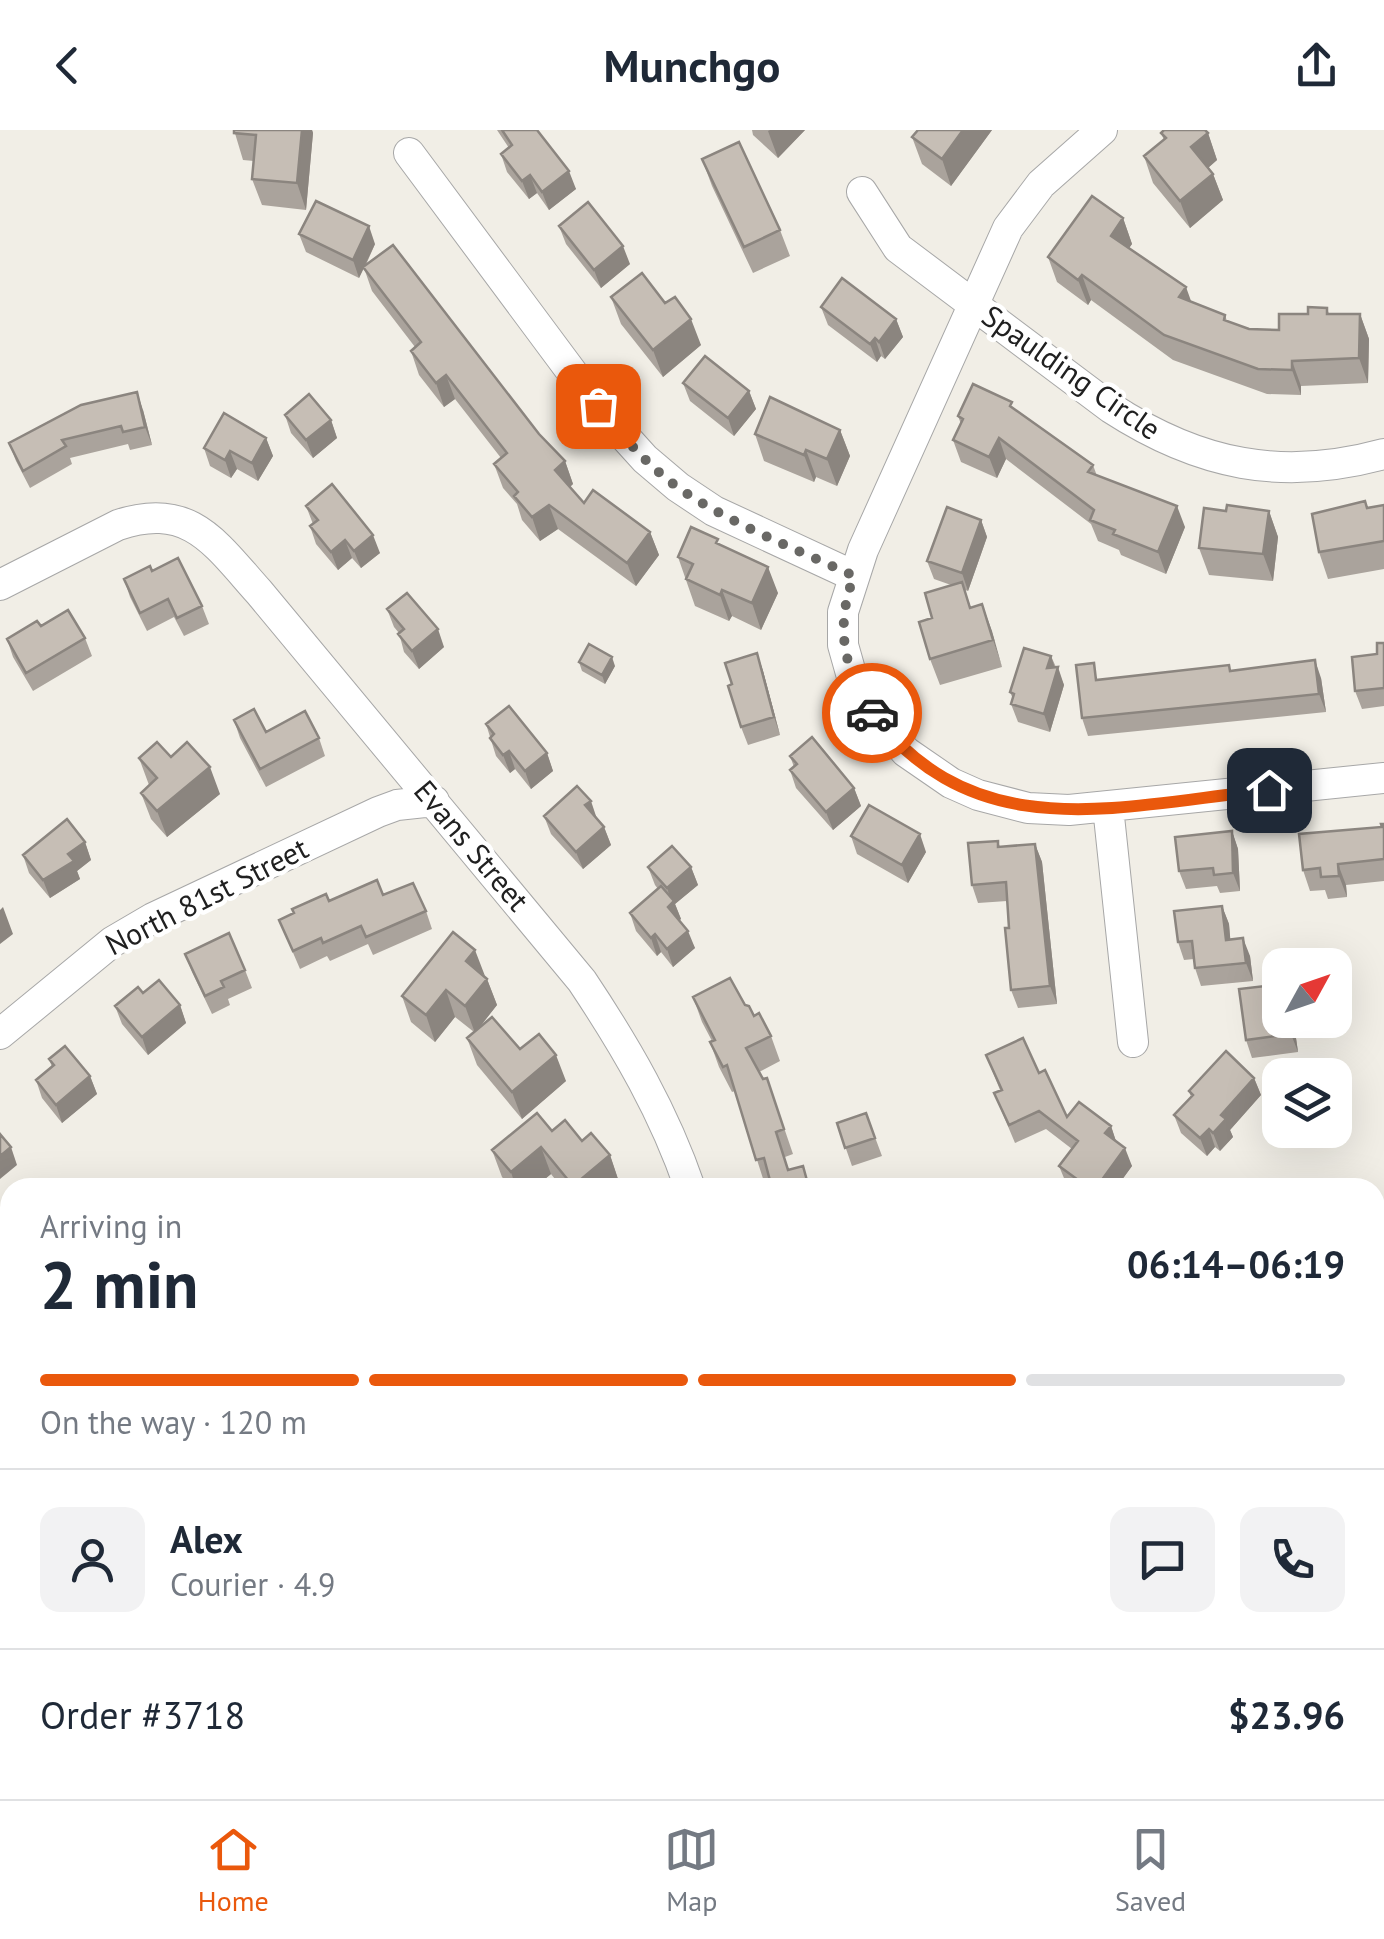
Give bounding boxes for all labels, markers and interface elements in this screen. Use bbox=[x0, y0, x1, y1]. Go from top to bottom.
text: Munchgo bbox=[603, 36, 781, 94]
icon: back bbox=[40, 38, 95, 93]
icon: share bbox=[1289, 38, 1344, 93]
street label: Spaulding Circle bbox=[975, 296, 1169, 448]
pin bbox=[556, 364, 641, 449]
icon: bag bbox=[571, 379, 626, 434]
courier bbox=[822, 663, 922, 763]
icon: car bbox=[845, 686, 900, 741]
pin bbox=[1227, 748, 1312, 833]
icon: home bbox=[1242, 763, 1297, 818]
street label: Evans Street bbox=[406, 772, 538, 919]
street label: North 81st Street bbox=[99, 828, 314, 963]
north arrow bbox=[1262, 948, 1352, 1038]
map controls bbox=[1262, 948, 1352, 1148]
button: layers bbox=[1262, 1058, 1352, 1148]
text: Arriving in bbox=[40, 1205, 182, 1247]
text: 06:14–06:19 bbox=[1127, 1239, 1345, 1288]
text: 2 min bbox=[40, 1242, 199, 1326]
text: On the way · 120 m bbox=[40, 1401, 307, 1443]
button: person bbox=[40, 1507, 145, 1612]
button: chat bbox=[1110, 1507, 1215, 1612]
button: phone bbox=[1240, 1507, 1345, 1612]
text: Alex bbox=[170, 1514, 243, 1563]
text: Courier · 4.9 bbox=[170, 1563, 336, 1605]
text: Order #3718 bbox=[40, 1690, 245, 1739]
text: $23.96 bbox=[1228, 1690, 1345, 1739]
tab: Home bbox=[198, 1822, 269, 1919]
tab: Map bbox=[664, 1822, 719, 1919]
tab: Saved bbox=[1115, 1822, 1186, 1919]

